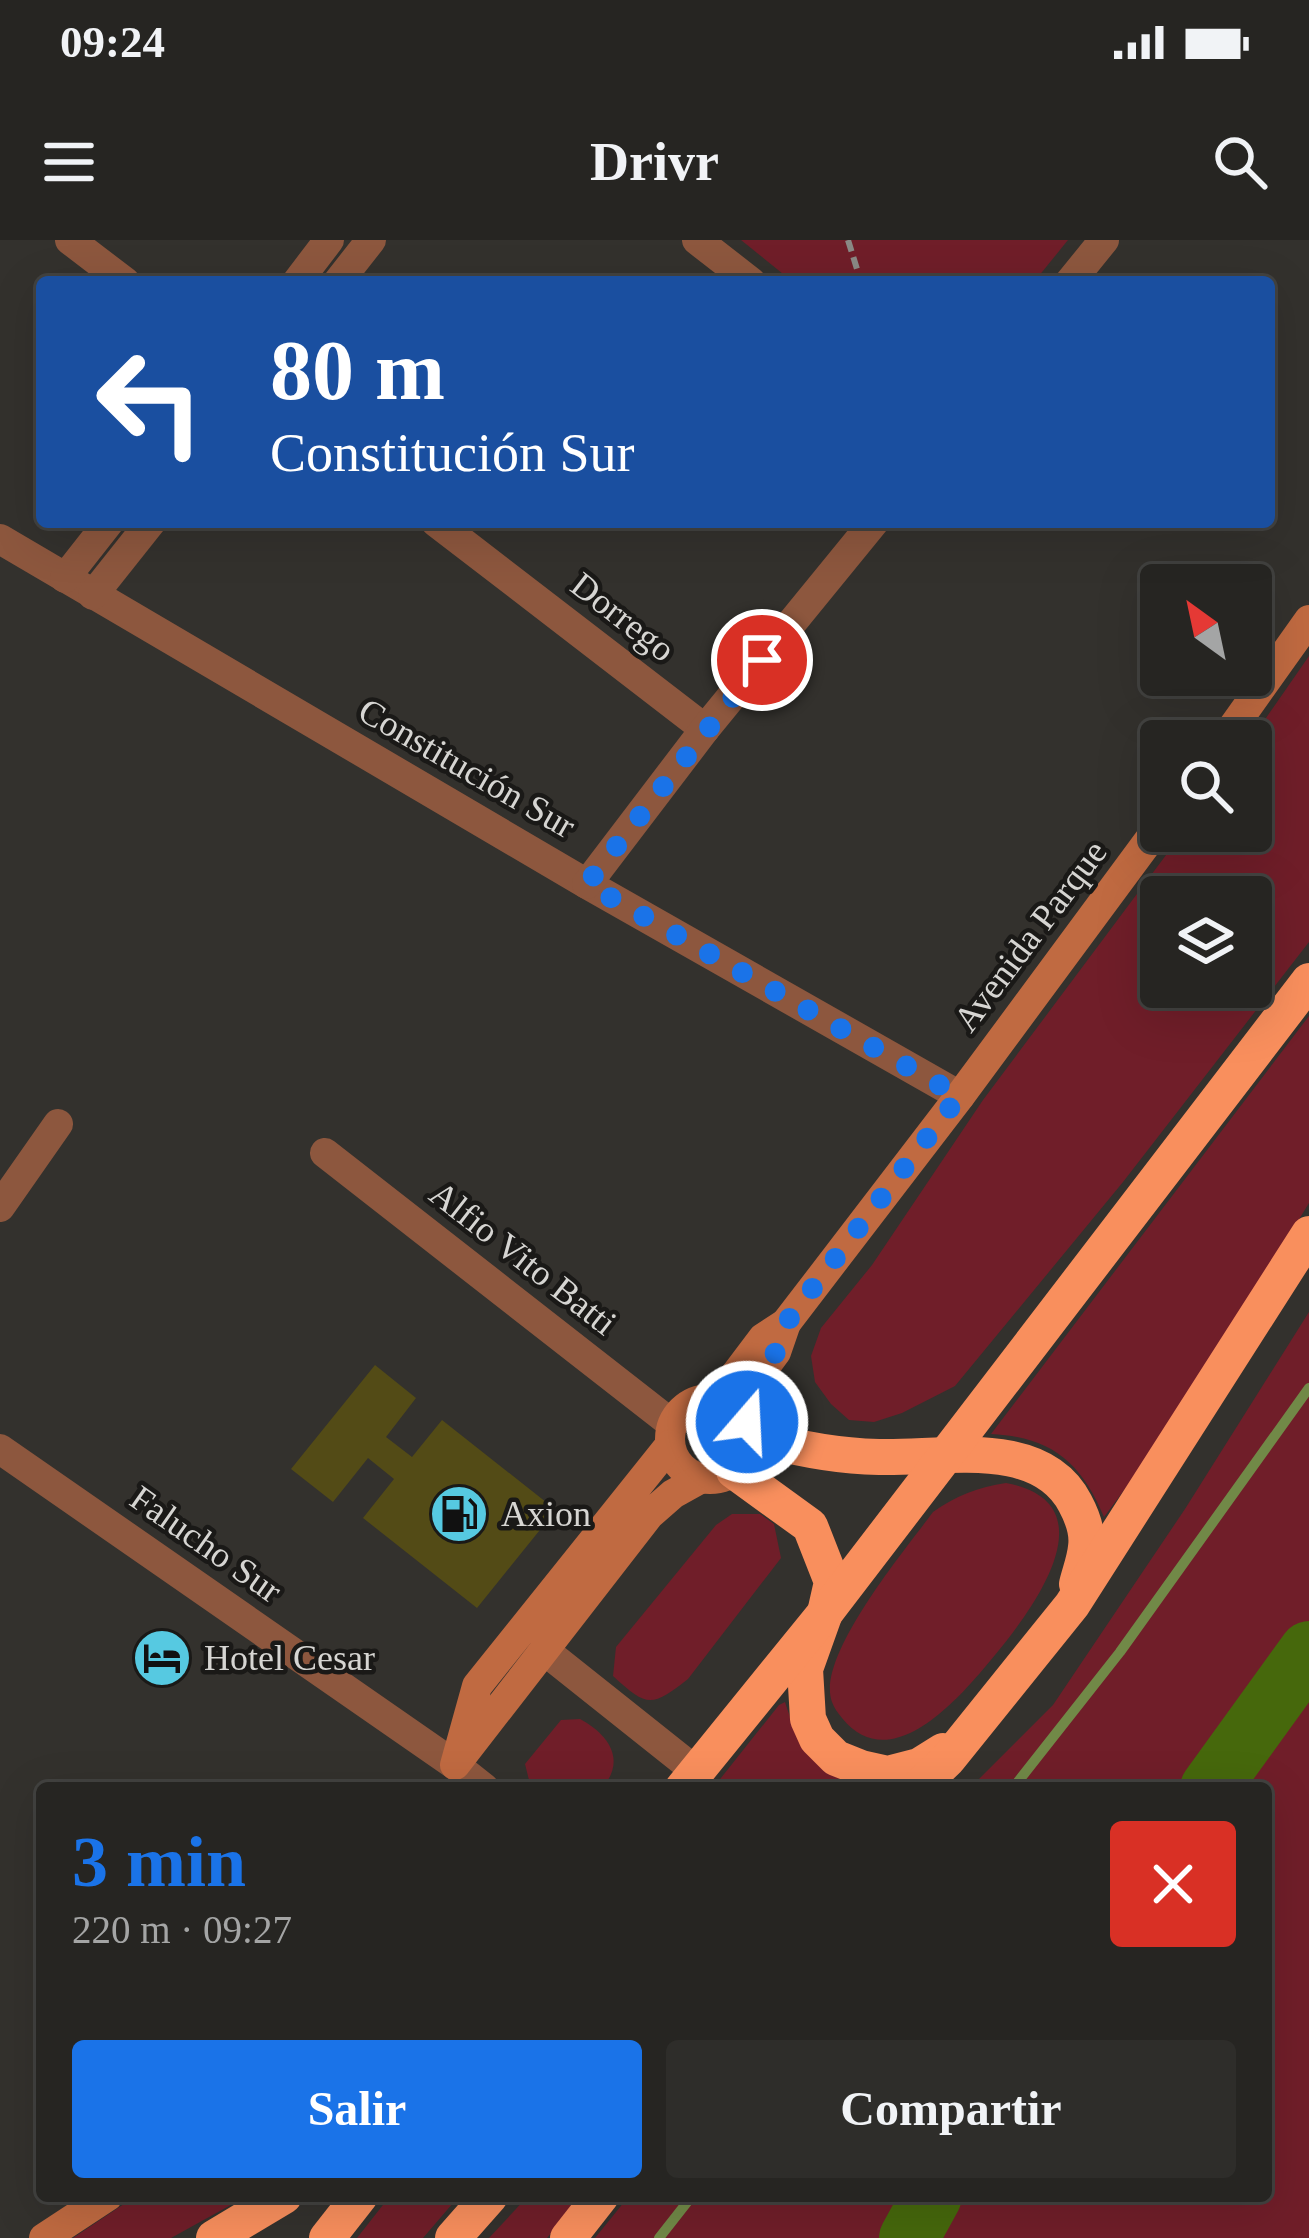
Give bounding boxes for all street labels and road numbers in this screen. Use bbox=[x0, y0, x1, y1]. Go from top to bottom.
street label: Dorrego bbox=[563, 564, 683, 670]
street label: Constitución Sur bbox=[352, 690, 582, 846]
street label: Avenida Parque bbox=[945, 833, 1115, 1039]
street label: Alfio Vito Batti bbox=[422, 1173, 624, 1343]
street label: Falucho Sur bbox=[123, 1477, 289, 1611]

